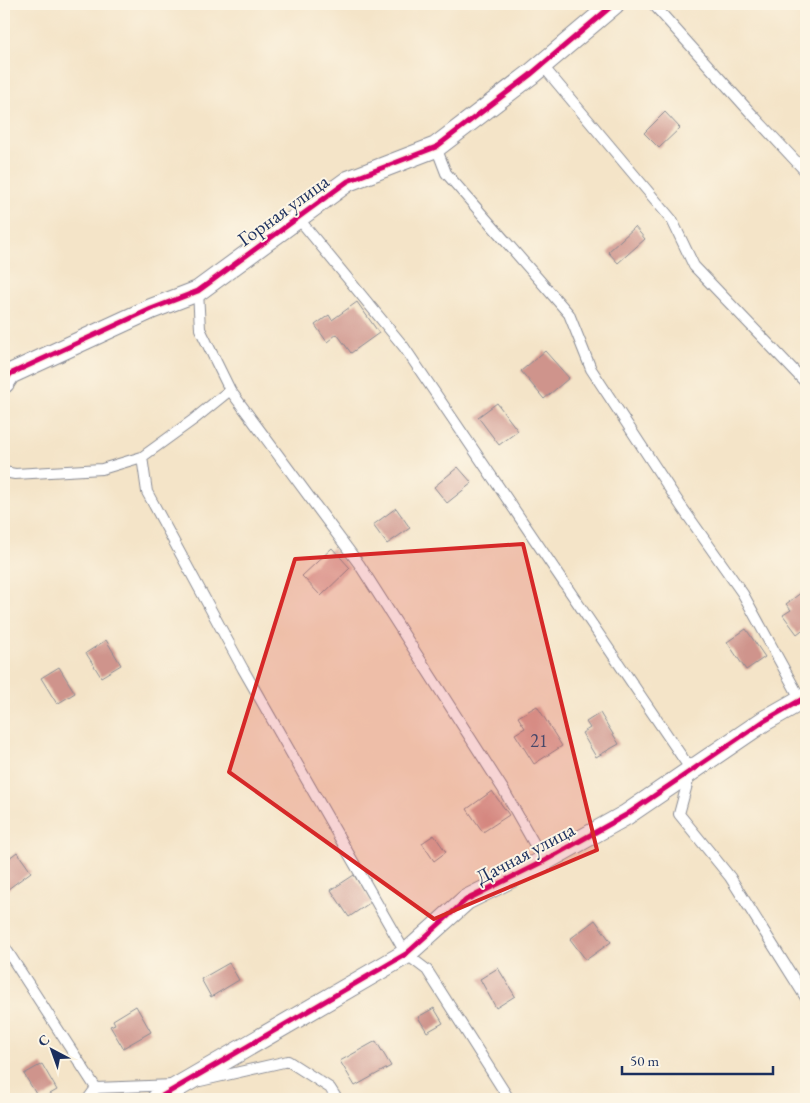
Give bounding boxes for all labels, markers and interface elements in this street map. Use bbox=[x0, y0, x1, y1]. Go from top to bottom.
street label: Горная улица bbox=[232, 168, 334, 252]
house number: 21 bbox=[530, 729, 548, 752]
street label: Дачная улица bbox=[471, 816, 579, 890]
north arrow bbox=[28, 1026, 78, 1076]
text: С bbox=[34, 1030, 53, 1050]
scale bar bbox=[622, 1043, 774, 1075]
text: 50 m bbox=[630, 1051, 659, 1070]

